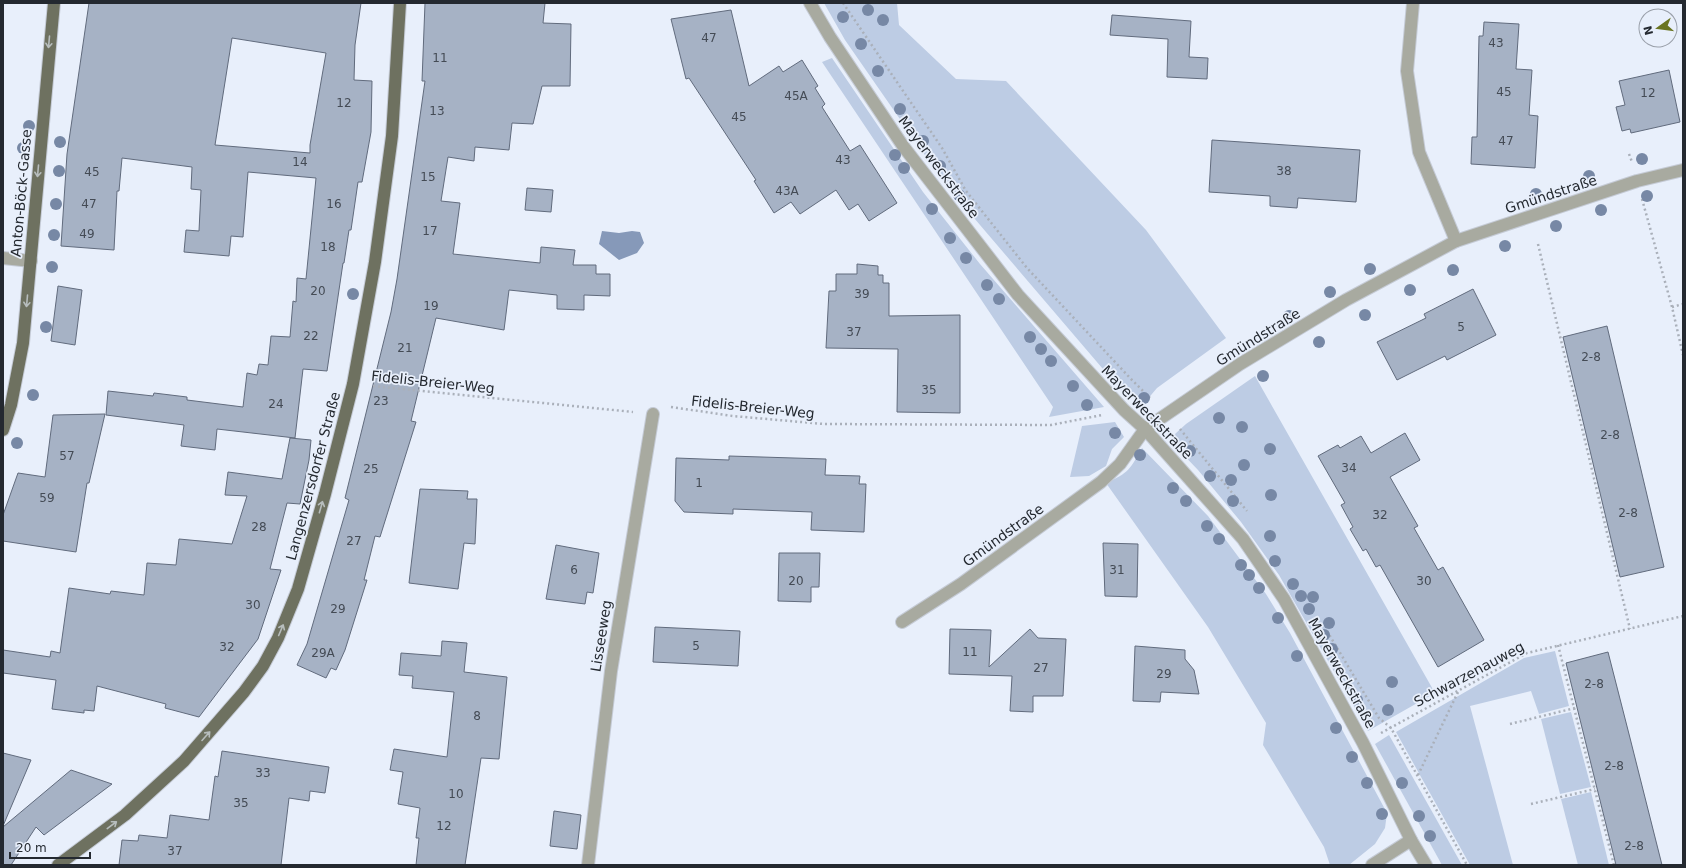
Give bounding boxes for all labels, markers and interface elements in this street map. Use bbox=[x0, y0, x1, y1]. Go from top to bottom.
north arrow bbox=[1638, 8, 1678, 48]
text: N bbox=[1641, 24, 1656, 36]
house number: 47 bbox=[701, 31, 717, 45]
one-way arrow bbox=[46, 35, 53, 48]
house number: 43 bbox=[1488, 36, 1504, 50]
house number: 11 bbox=[432, 51, 448, 65]
house number: 45 bbox=[1496, 85, 1512, 99]
house number: 12 bbox=[1640, 86, 1656, 100]
house number: 45A bbox=[784, 89, 809, 103]
house number: 12 bbox=[336, 96, 352, 110]
house number: 13 bbox=[429, 104, 445, 118]
house number: 45 bbox=[731, 110, 747, 124]
street label: Mayerweckstraße bbox=[895, 113, 983, 221]
street label: Anton-Böck-Gasse bbox=[7, 128, 35, 258]
house number: 47 bbox=[1498, 134, 1514, 148]
house number: 43 bbox=[835, 153, 851, 167]
house number: 14 bbox=[292, 155, 308, 169]
one-way arrow bbox=[35, 164, 42, 177]
house number: 38 bbox=[1276, 164, 1292, 178]
house number: 45 bbox=[84, 165, 100, 179]
house number: 15 bbox=[420, 170, 436, 184]
street label: Gmündstraße bbox=[1503, 172, 1599, 216]
house number: 43A bbox=[775, 184, 800, 198]
house number: 47 bbox=[81, 197, 97, 211]
house number: 16 bbox=[326, 197, 342, 211]
house number: 17 bbox=[422, 224, 438, 238]
house number: 49 bbox=[79, 227, 95, 241]
house number: 18 bbox=[320, 240, 336, 254]
house number: 20 bbox=[310, 284, 326, 298]
house number: 39 bbox=[854, 287, 870, 301]
one-way arrow bbox=[23, 294, 31, 307]
house number: 19 bbox=[423, 299, 439, 313]
street label: Gmündstraße bbox=[1213, 305, 1303, 369]
house number: 5 bbox=[1457, 320, 1465, 334]
house number: 37 bbox=[846, 325, 862, 339]
house number: 22 bbox=[303, 329, 319, 343]
house number: 21 bbox=[397, 341, 413, 355]
house number: 2-8 bbox=[1581, 350, 1601, 364]
street label: Mayerweckstraße bbox=[1098, 362, 1196, 462]
street label: Fidelis-Breier-Weg bbox=[370, 368, 496, 396]
house number: 35 bbox=[921, 383, 937, 397]
street label: Langenzersdorfer Straße bbox=[283, 390, 343, 562]
street label: Fidelis-Breier-Weg bbox=[690, 393, 816, 421]
house number: 23 bbox=[373, 394, 389, 408]
house number: 24 bbox=[268, 397, 284, 411]
house number: 2-8 bbox=[1600, 428, 1620, 442]
house number: 57 bbox=[59, 449, 75, 463]
house number: 34 bbox=[1341, 461, 1357, 475]
house number: 25 bbox=[363, 462, 379, 476]
house number: 1 bbox=[695, 476, 703, 490]
house number: 59 bbox=[39, 491, 55, 505]
street label: Gmündstraße bbox=[960, 500, 1046, 570]
one-way arrow bbox=[318, 501, 325, 514]
house number: 2-8 bbox=[1618, 506, 1638, 520]
house number: 32 bbox=[1372, 508, 1388, 522]
house number: 28 bbox=[251, 520, 267, 534]
house number: 27 bbox=[346, 534, 362, 548]
house number: 6 bbox=[570, 563, 578, 577]
house number: 31 bbox=[1109, 563, 1125, 577]
house number: 20 bbox=[788, 574, 804, 588]
house number: 30 bbox=[1416, 574, 1432, 588]
house number: 30 bbox=[245, 598, 261, 612]
street label: Lisseeweg bbox=[587, 599, 615, 673]
house number: 29 bbox=[330, 602, 346, 616]
street label: Mayerweckstraße bbox=[1305, 615, 1379, 731]
one-way arrow bbox=[278, 625, 286, 637]
street label: Schwarzenauweg bbox=[1411, 638, 1527, 710]
house number: 5 bbox=[692, 639, 700, 653]
house number: 32 bbox=[219, 640, 235, 654]
house number: 11 bbox=[962, 645, 978, 659]
house number: 29A bbox=[311, 646, 336, 660]
house number: 27 bbox=[1033, 661, 1049, 675]
house number: 29 bbox=[1156, 667, 1172, 681]
house number: 2-8 bbox=[1584, 677, 1604, 691]
house number: 8 bbox=[473, 709, 481, 723]
one-way arrow bbox=[202, 730, 211, 741]
house number: 2-8 bbox=[1604, 759, 1624, 773]
house number: 33 bbox=[255, 766, 271, 780]
house number: 10 bbox=[448, 787, 464, 801]
house number: 35 bbox=[233, 796, 249, 810]
house number: 12 bbox=[436, 819, 452, 833]
one-way arrow bbox=[106, 820, 117, 829]
scale bar bbox=[10, 834, 90, 860]
house number: 2-8 bbox=[1624, 839, 1644, 853]
text: 20 m bbox=[16, 841, 47, 855]
house number: 37 bbox=[167, 844, 183, 858]

